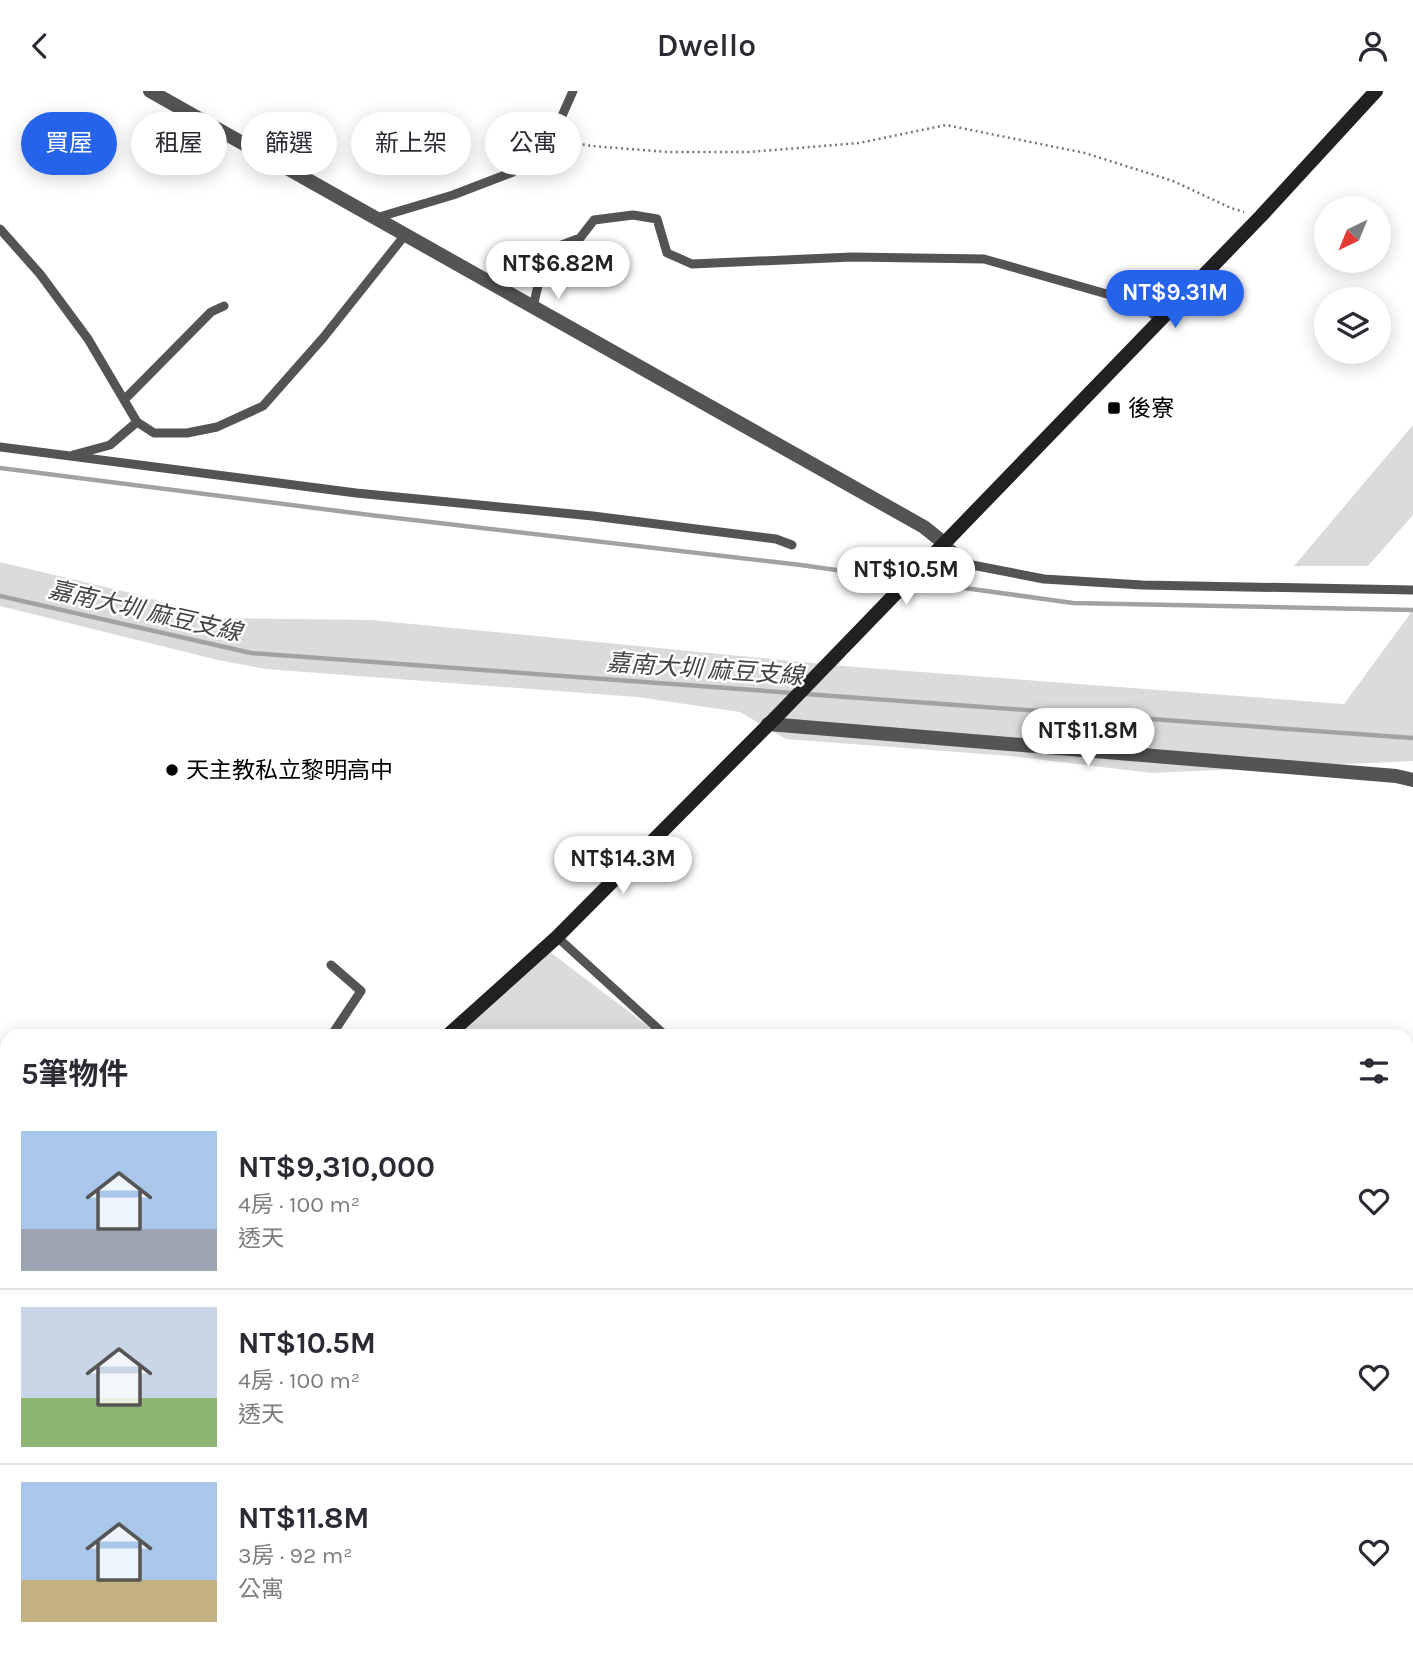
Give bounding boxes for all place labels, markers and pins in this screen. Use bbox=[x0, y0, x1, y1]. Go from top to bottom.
pin: NT$6.82M bbox=[486, 241, 630, 301]
pin: NT$9.31M bbox=[1103, 271, 1247, 330]
place label: 後寮 bbox=[1128, 395, 1174, 422]
marker: 後寮 bbox=[1106, 400, 1122, 416]
pin: NT$10.5M bbox=[834, 547, 978, 607]
pin: NT$11.8M bbox=[1016, 709, 1160, 768]
place label: 天主教私立黎明高中 bbox=[186, 757, 393, 784]
marker: 天主教私立黎明高中 bbox=[164, 762, 180, 778]
pin: NT$14.3M bbox=[551, 837, 695, 896]

